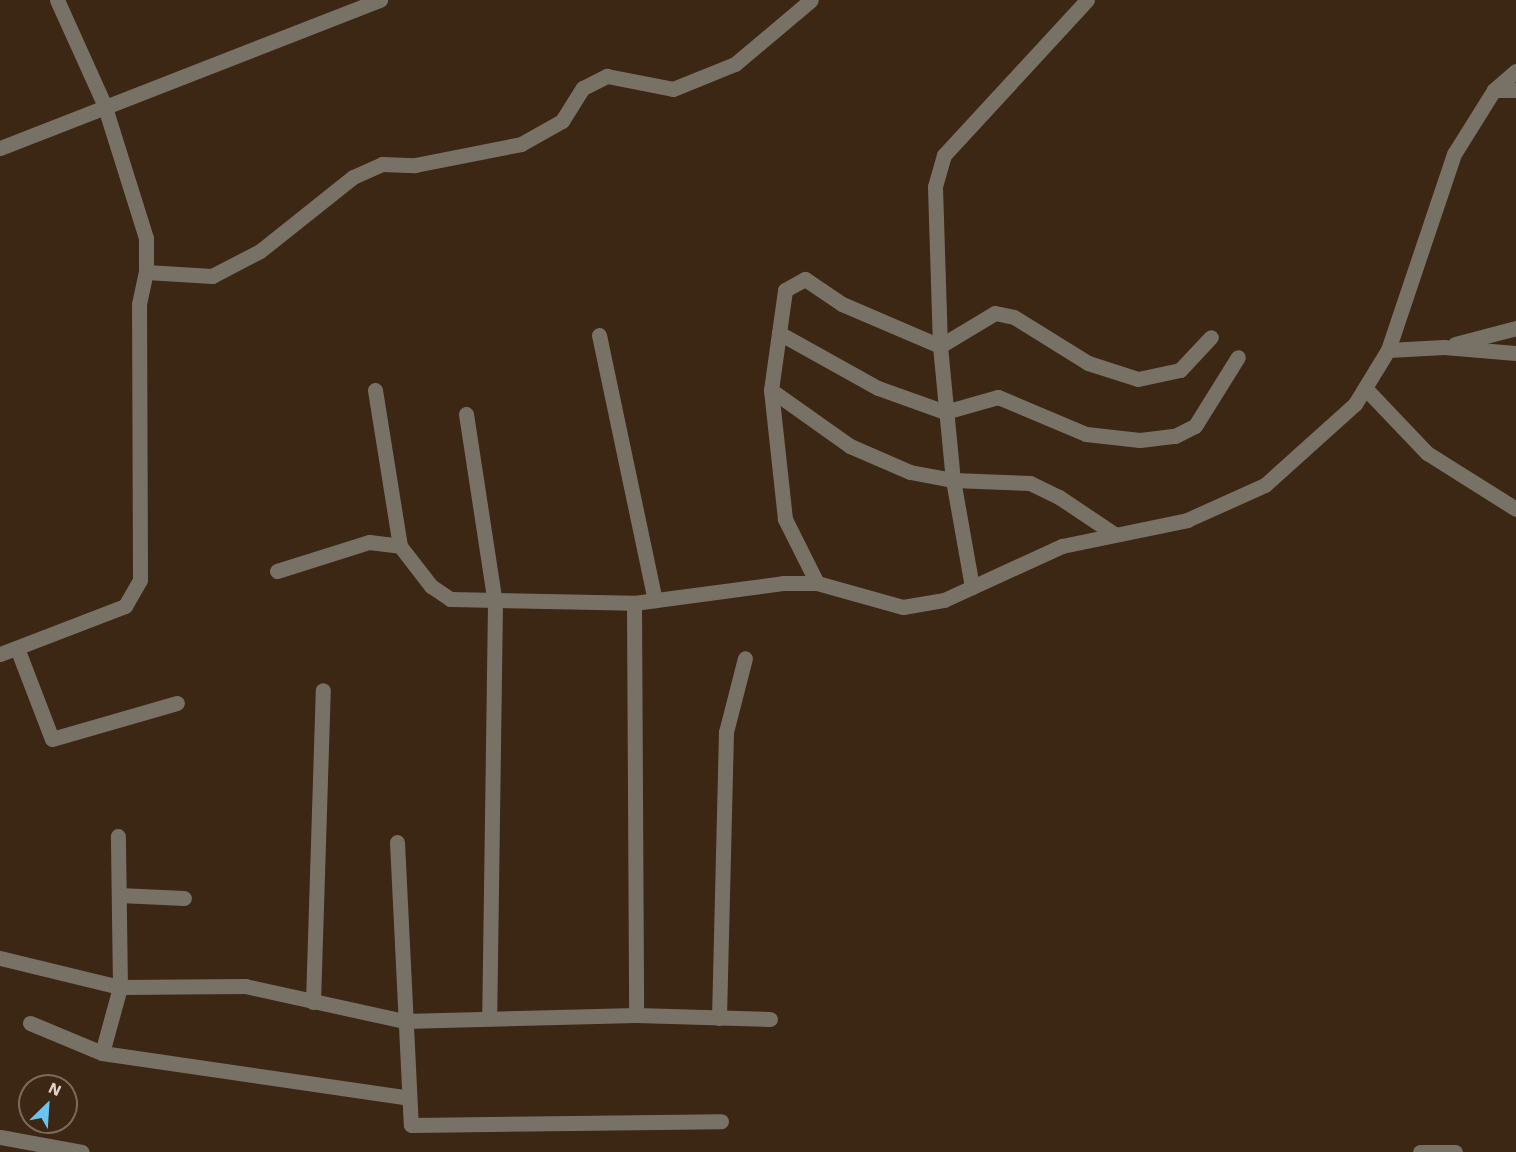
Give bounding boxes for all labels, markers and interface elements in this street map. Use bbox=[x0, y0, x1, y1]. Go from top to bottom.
north arrow bbox=[18, 1074, 78, 1134]
text: N bbox=[46, 1078, 64, 1100]

